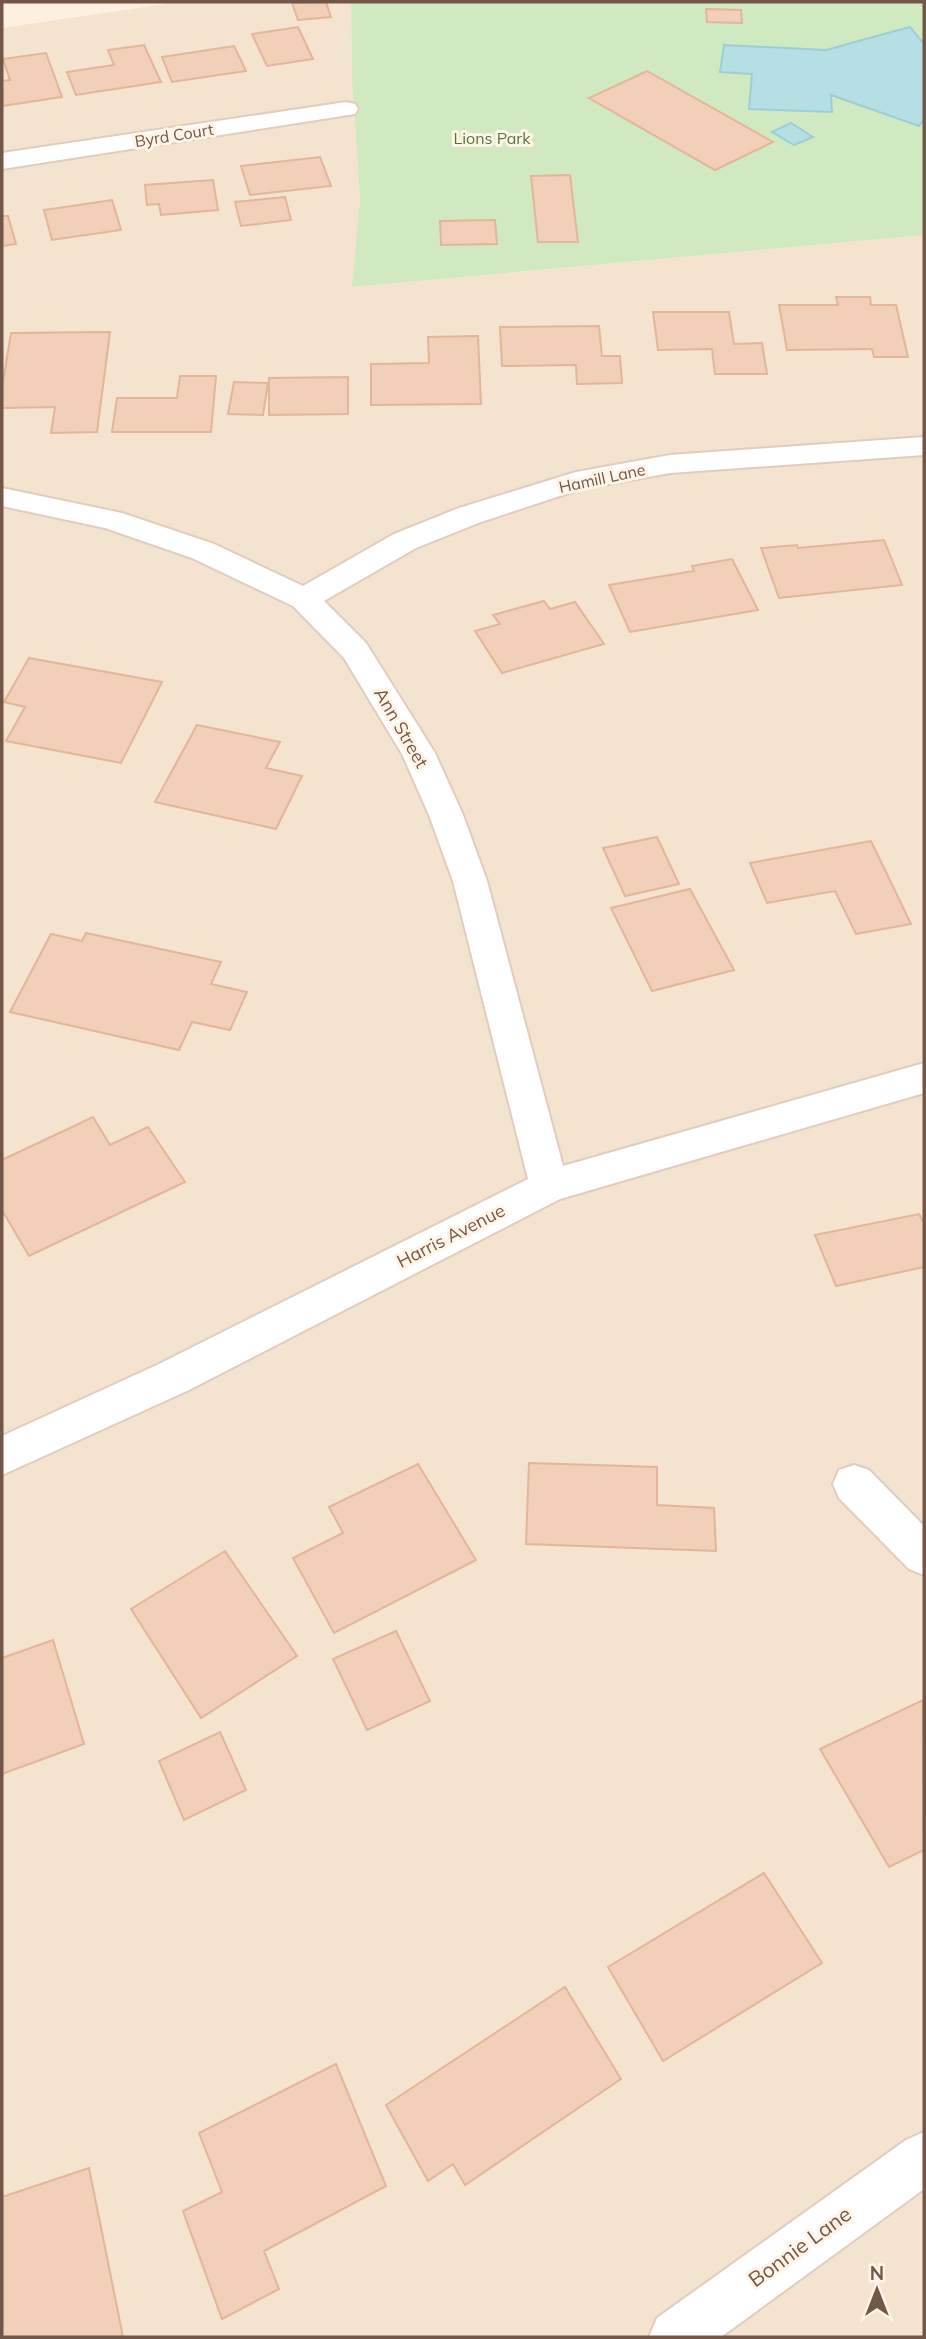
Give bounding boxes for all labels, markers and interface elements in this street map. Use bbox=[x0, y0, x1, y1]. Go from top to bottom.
street label: Byrd Court bbox=[133, 119, 215, 151]
park label: Lions Park bbox=[454, 128, 531, 148]
street label: Hamill Lane bbox=[557, 459, 647, 497]
street label: Ann Street bbox=[369, 684, 434, 772]
street label: Harris Avenue bbox=[393, 1198, 509, 1273]
street label: Bonnie Lane bbox=[743, 2200, 856, 2292]
north arrow bbox=[842, 2255, 912, 2325]
text: N bbox=[870, 2261, 884, 2285]

